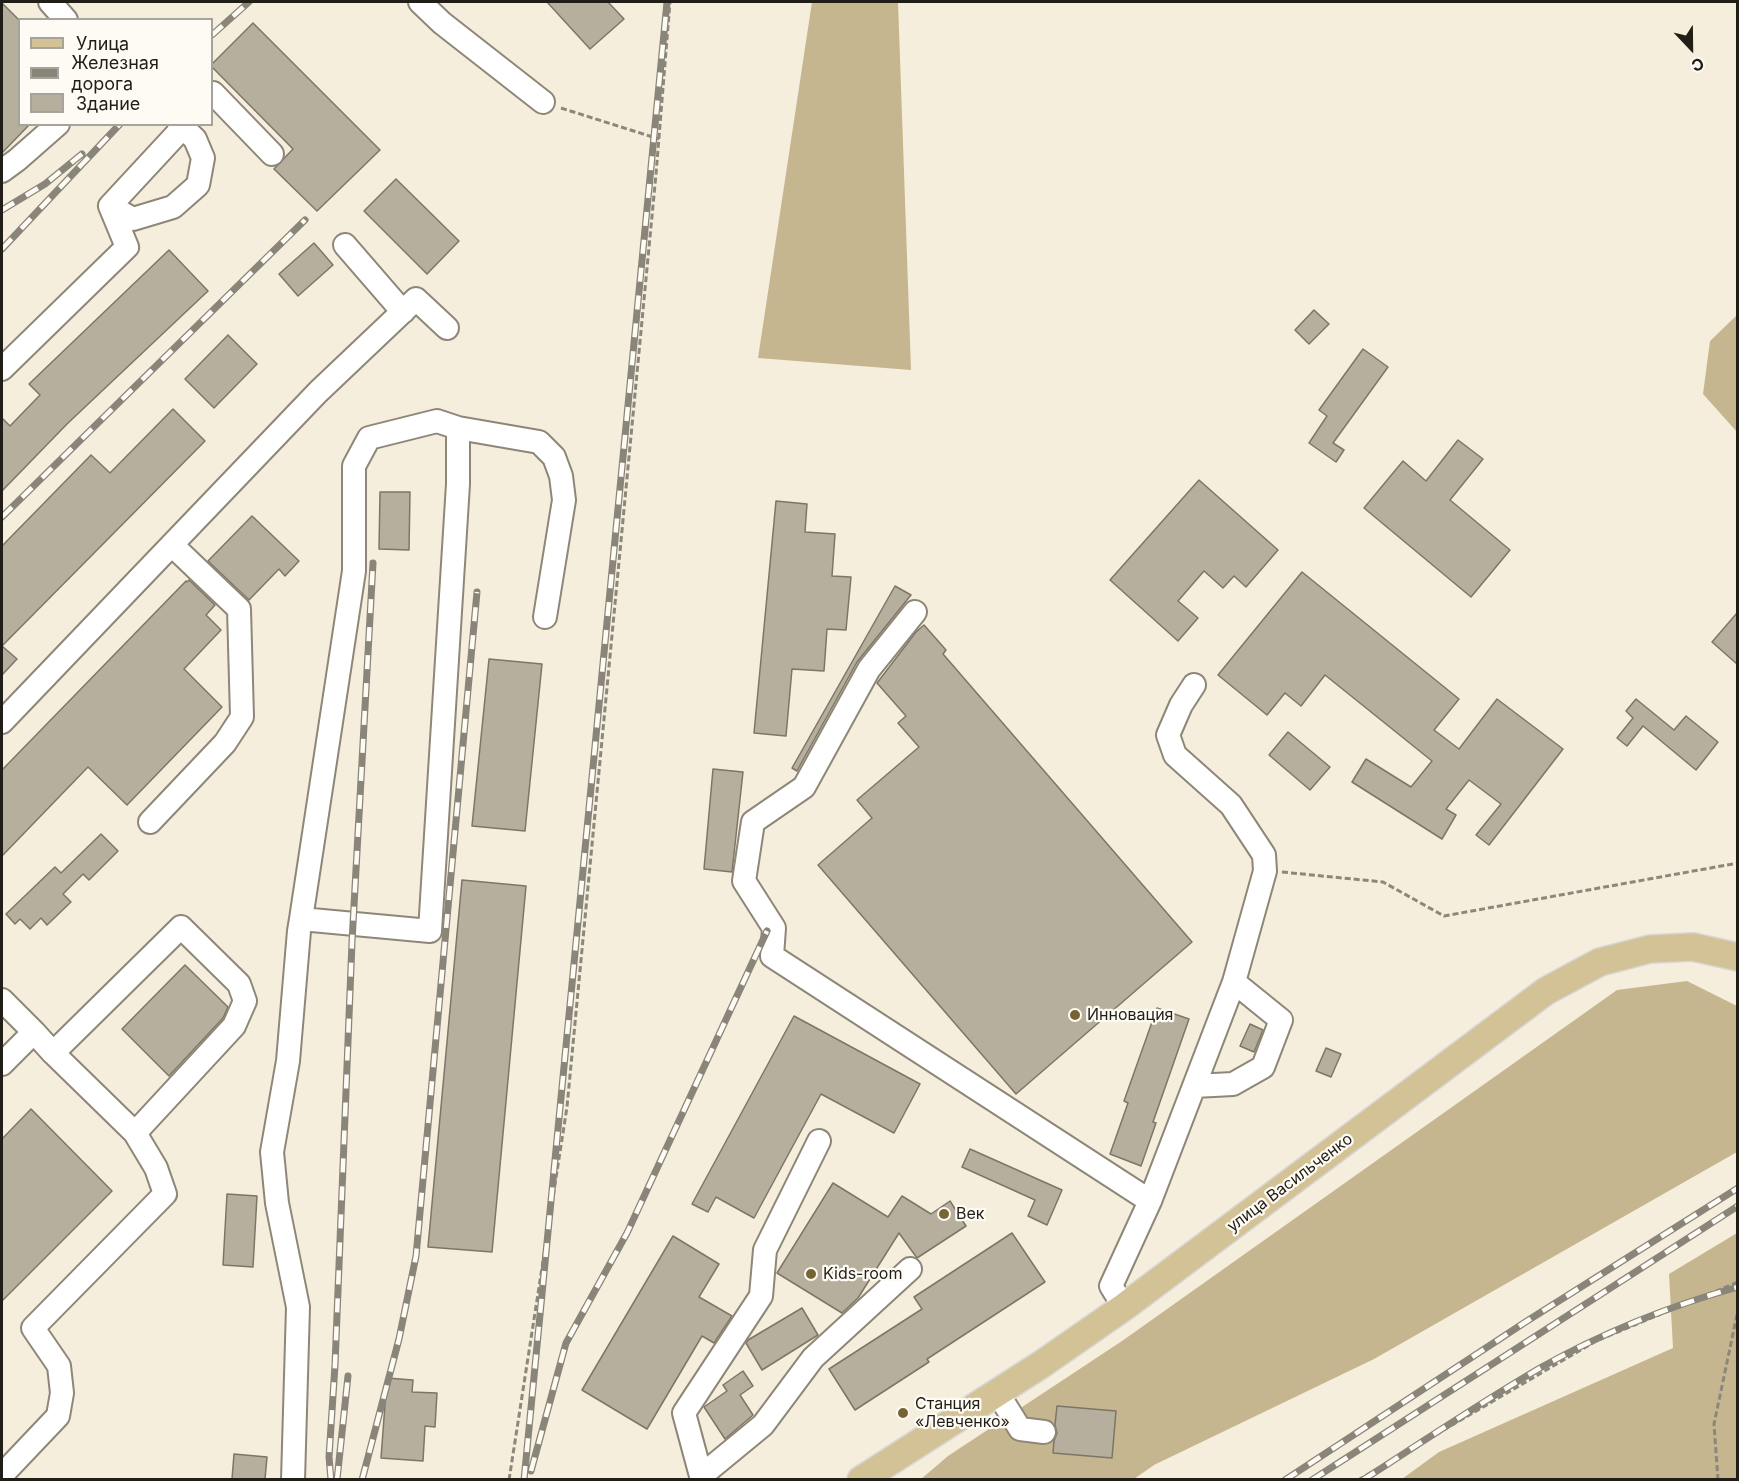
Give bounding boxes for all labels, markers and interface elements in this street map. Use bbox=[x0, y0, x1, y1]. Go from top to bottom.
legend bbox=[18, 18, 213, 126]
north arrow bbox=[1661, 18, 1721, 78]
text: Улица bbox=[76, 33, 129, 54]
text: Железная дорога bbox=[71, 52, 159, 94]
text: С bbox=[1689, 53, 1707, 76]
text: Здание bbox=[76, 93, 140, 114]
place label: Инновация bbox=[1087, 1005, 1173, 1025]
marker: Инновация bbox=[1068, 1008, 1082, 1022]
street label: улица Васильченко bbox=[1223, 1130, 1357, 1236]
place label: Век bbox=[956, 1204, 984, 1224]
marker: Век bbox=[937, 1207, 951, 1221]
place label: Kids-room bbox=[823, 1264, 902, 1284]
marker: Kids-room bbox=[804, 1267, 818, 1281]
place label: Станция «Левченко» bbox=[915, 1394, 1010, 1432]
marker: Станция «Левченко» bbox=[896, 1406, 910, 1420]

